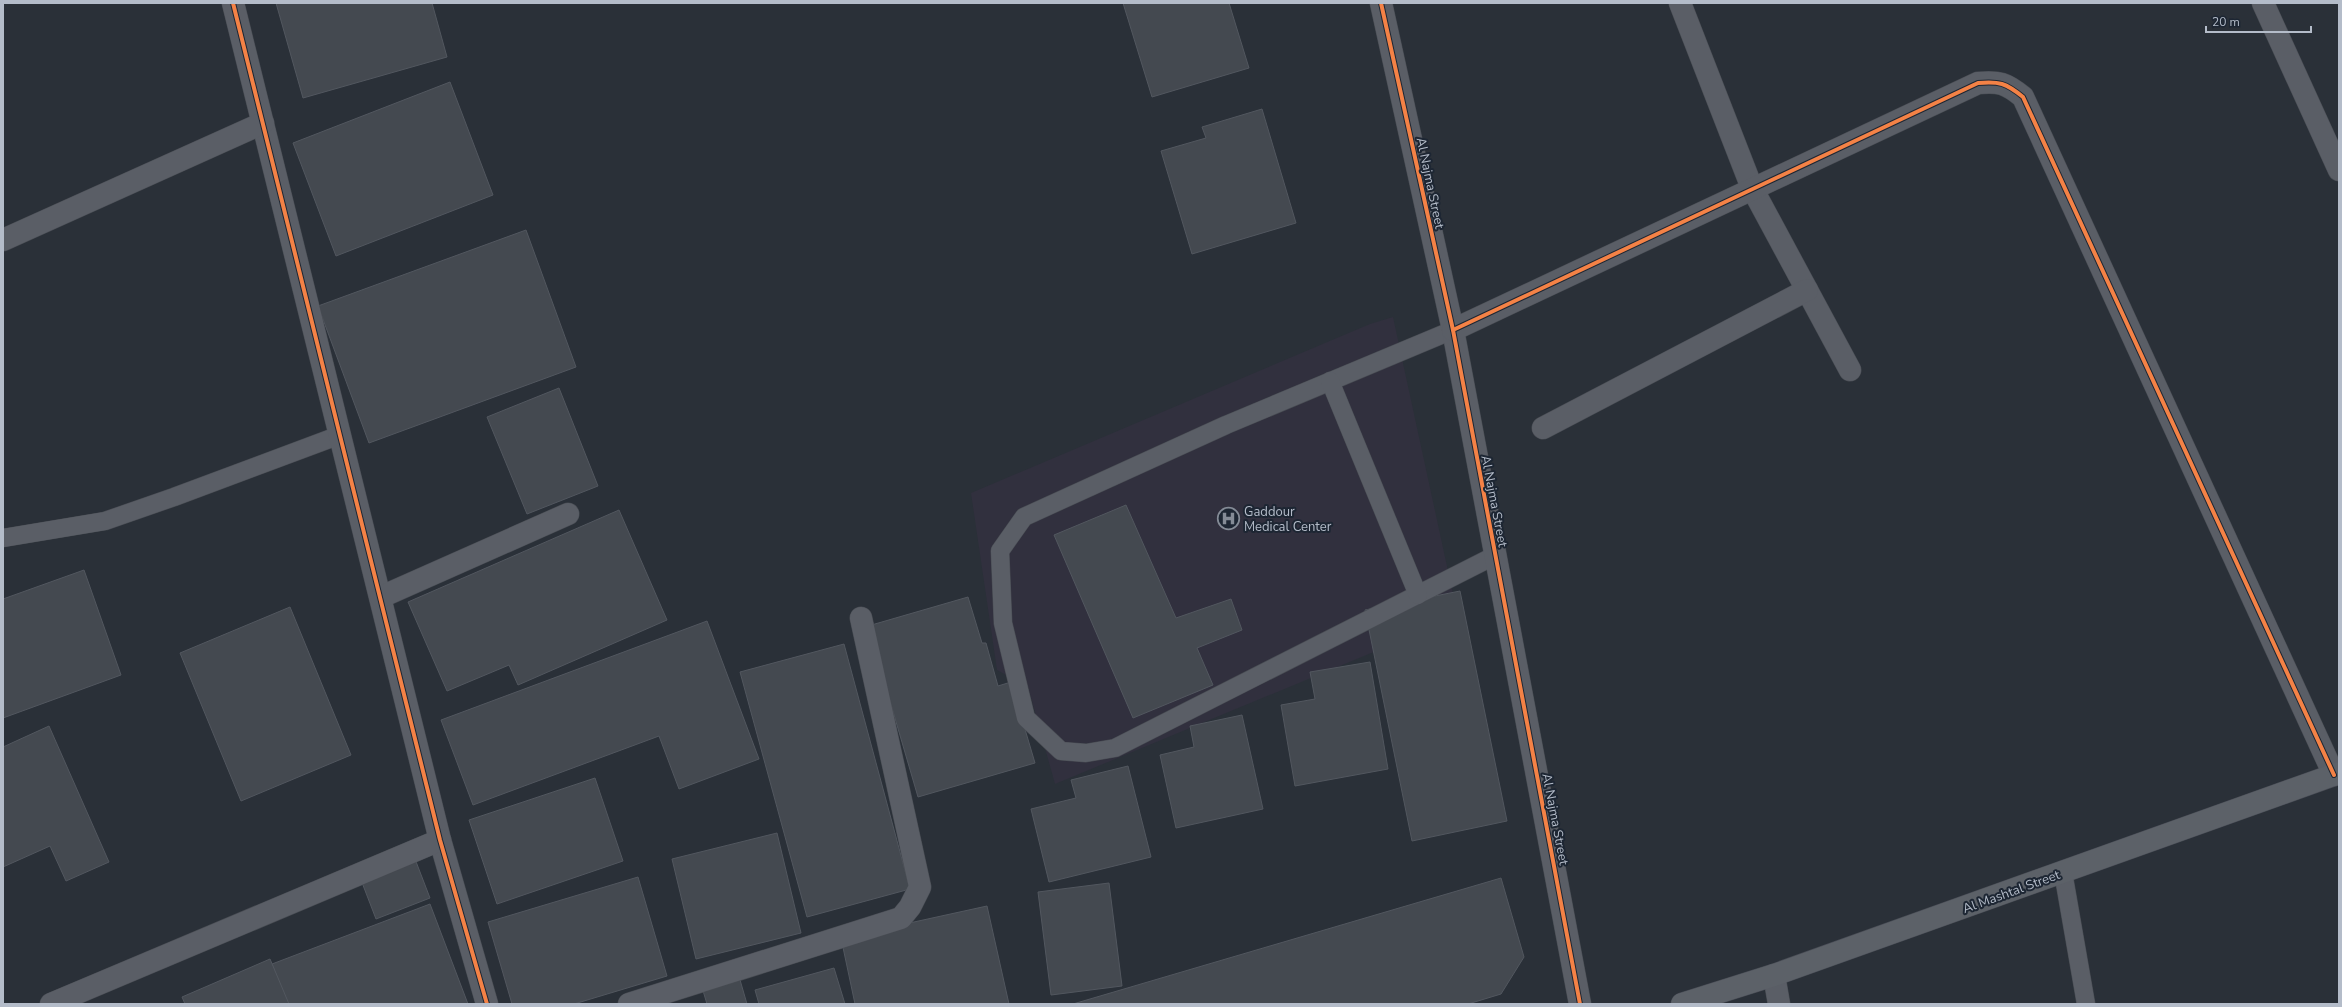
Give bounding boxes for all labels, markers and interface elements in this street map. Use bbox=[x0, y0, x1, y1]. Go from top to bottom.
scale bar bbox=[2206, 8, 2311, 34]
text: 20 m bbox=[2212, 14, 2240, 30]
street label: Al Najma Street bbox=[1412, 136, 1449, 231]
street label: Al Najma Street bbox=[1476, 454, 1512, 549]
place label: Gaddour Medical Center bbox=[1244, 503, 1332, 536]
hospital icon: Gaddour Medical Center bbox=[1216, 505, 1242, 531]
street label: Al Najma Street bbox=[1537, 772, 1573, 867]
street label: Al Mashtal Street bbox=[1960, 866, 2063, 918]

